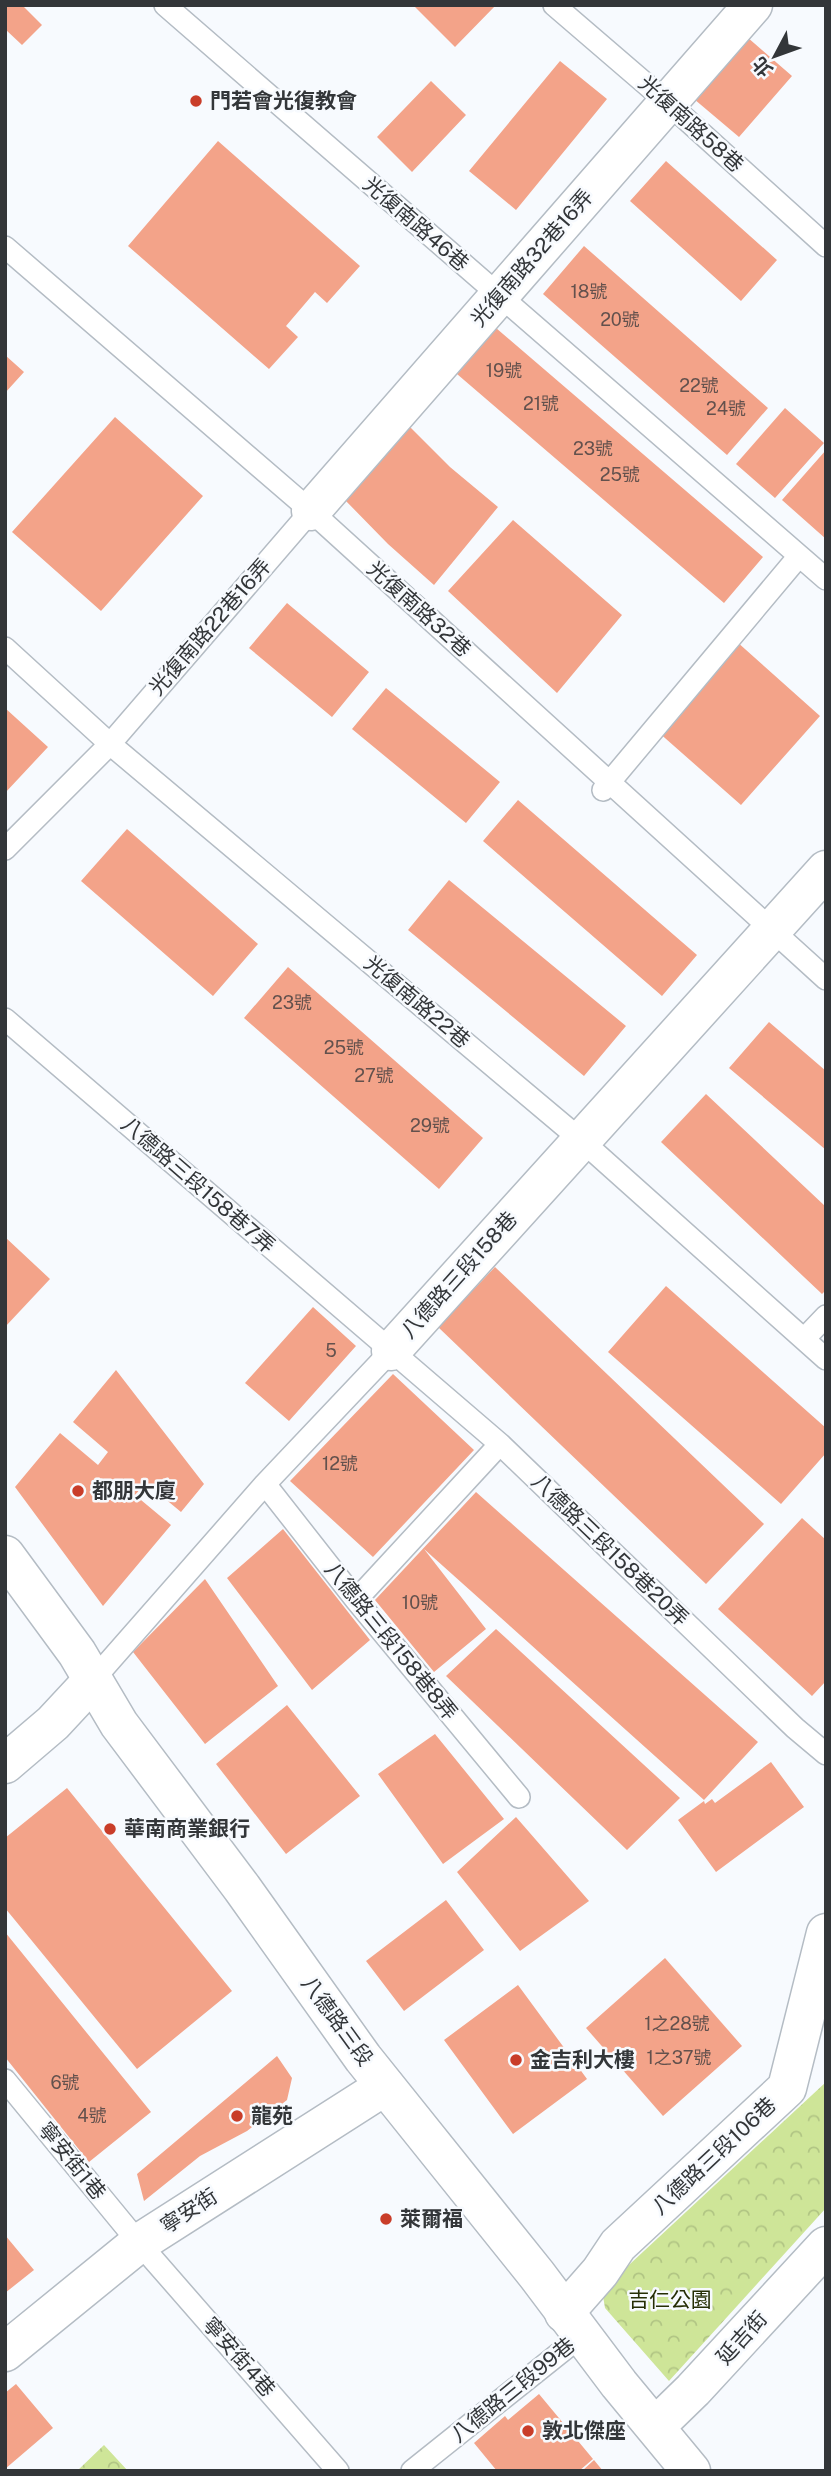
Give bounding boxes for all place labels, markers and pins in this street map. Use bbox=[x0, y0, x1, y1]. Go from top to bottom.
place label: 門若會光復教會 bbox=[210, 88, 357, 113]
marker: 門若會光復教會 bbox=[188, 93, 204, 109]
place label: 都朋大廈 bbox=[92, 1478, 176, 1503]
marker: 都朋大廈 bbox=[70, 1483, 86, 1499]
place label: 華南商業銀行 bbox=[124, 1816, 250, 1841]
marker: 華南商業銀行 bbox=[102, 1821, 118, 1837]
place label: 金吉利大樓 bbox=[530, 2047, 635, 2072]
marker: 金吉利大樓 bbox=[508, 2052, 524, 2068]
place label: 龍苑 bbox=[251, 2103, 293, 2128]
marker: 龍苑 bbox=[229, 2108, 245, 2124]
place label: 萊爾福 bbox=[400, 2206, 463, 2231]
marker: 萊爾福 bbox=[378, 2211, 394, 2227]
place label: 敦北傑座 bbox=[542, 2418, 626, 2443]
marker: 敦北傑座 bbox=[520, 2423, 536, 2439]

